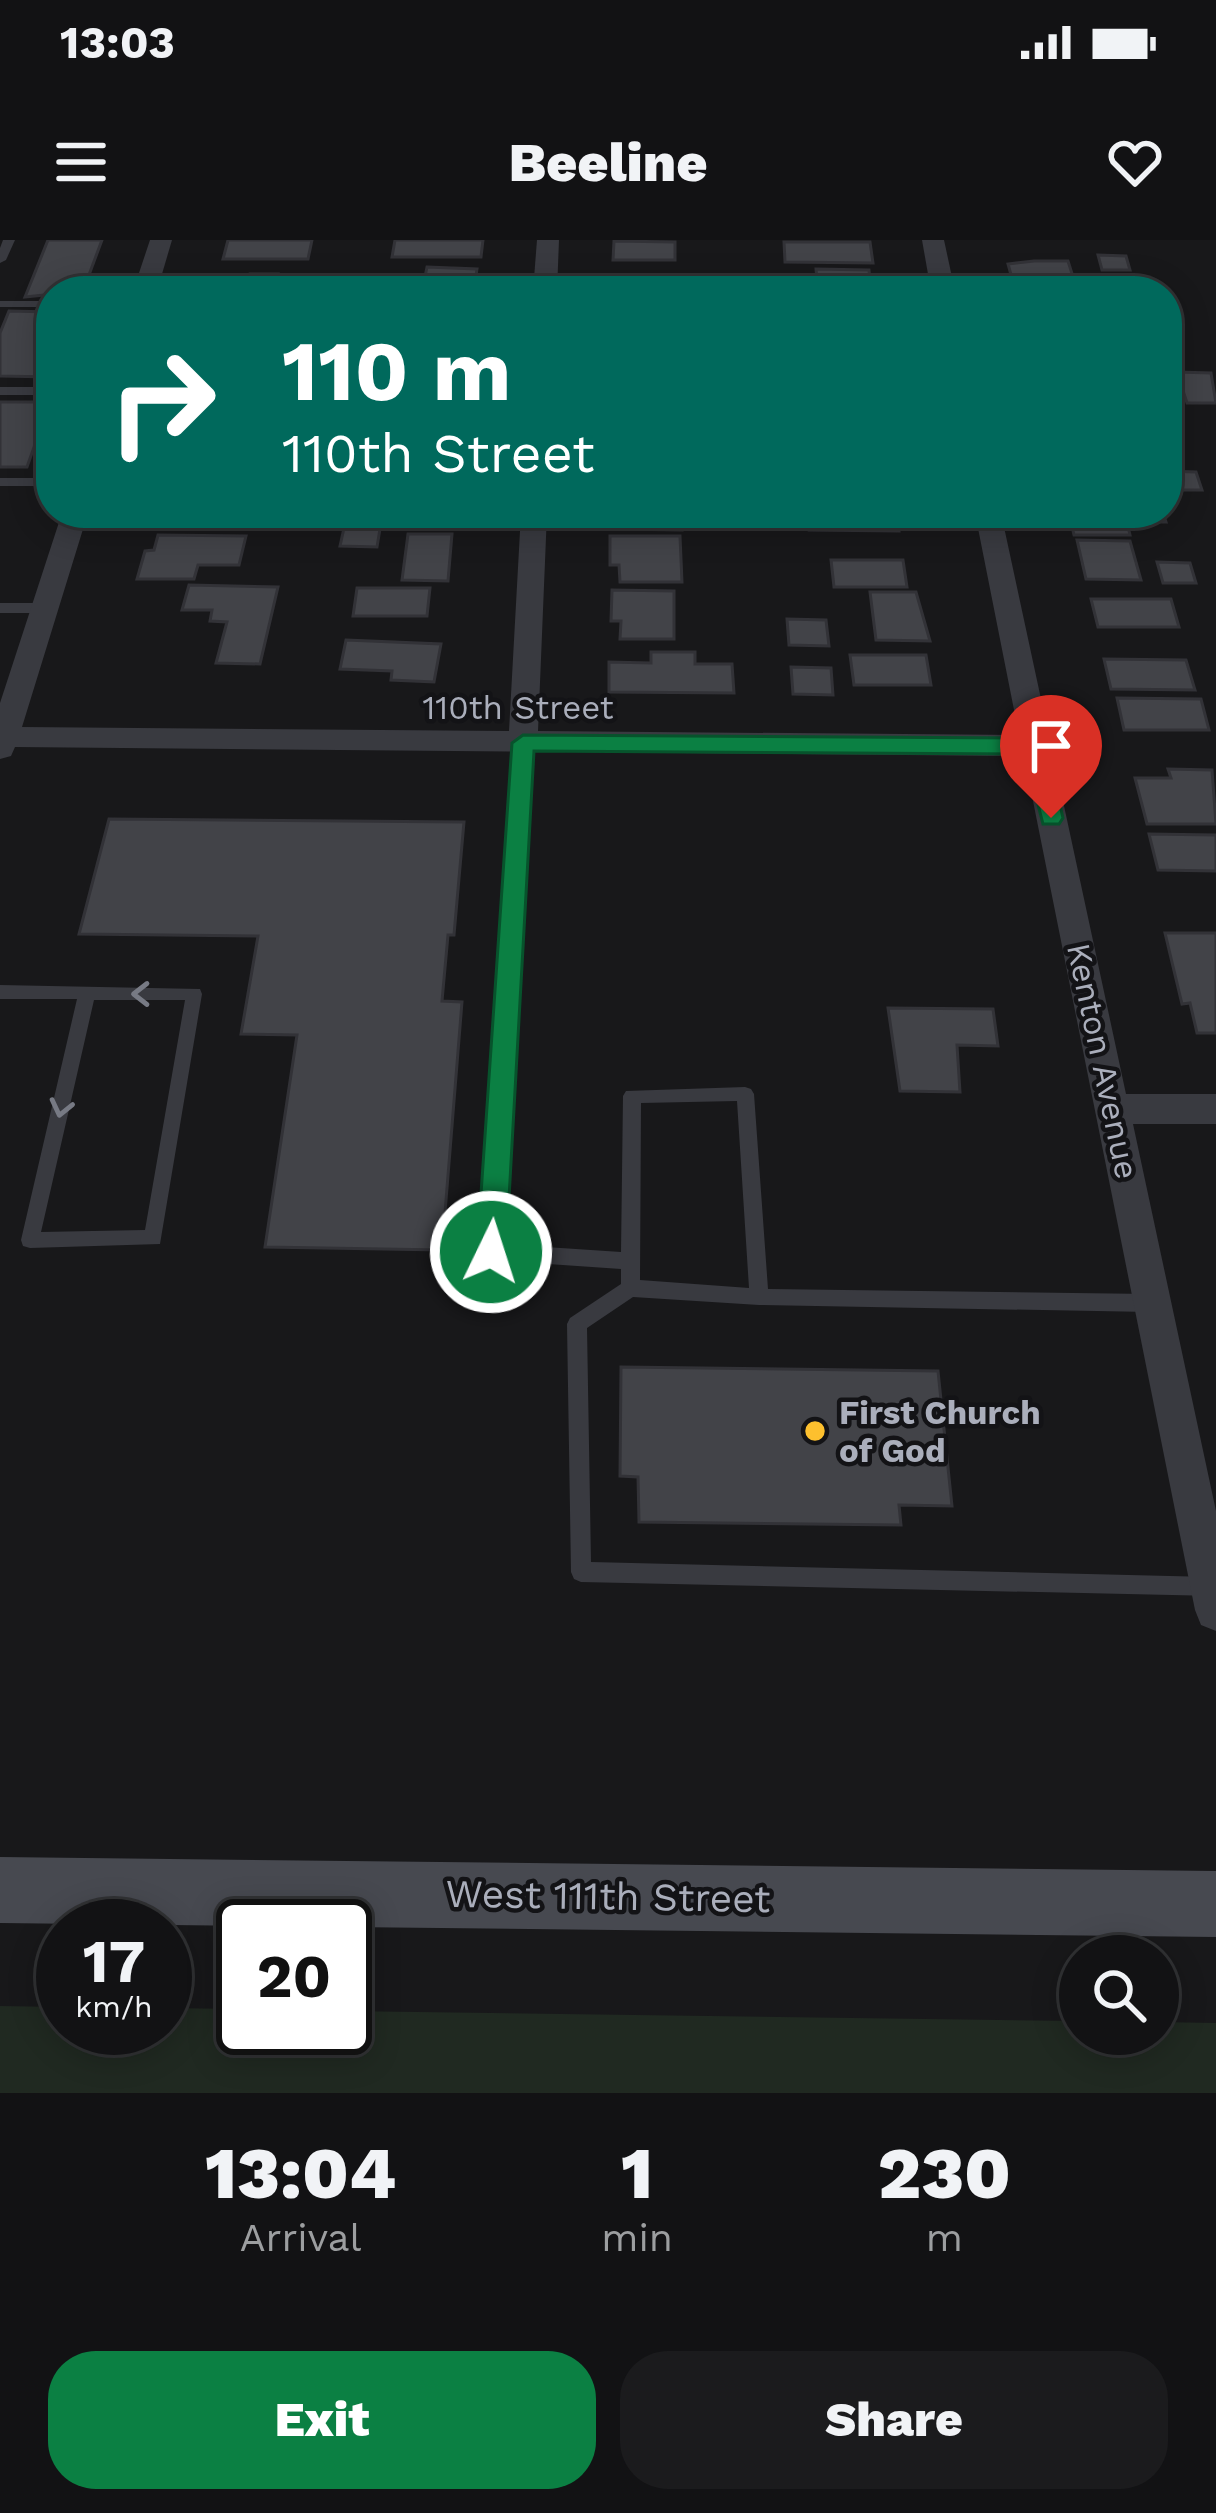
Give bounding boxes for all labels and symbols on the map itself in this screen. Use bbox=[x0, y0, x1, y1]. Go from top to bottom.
street label: 110th Street bbox=[422, 688, 614, 727]
pin bbox=[1000, 695, 1102, 818]
street label: Kenton Avenue bbox=[1059, 939, 1147, 1183]
one-way arrow bbox=[131, 981, 149, 1007]
one-way arrow bbox=[50, 1097, 75, 1117]
position arrow bbox=[428, 1189, 554, 1315]
place label: First Church of God bbox=[839, 1393, 1041, 1470]
marker: First Church of God bbox=[802, 1418, 828, 1444]
street label: West 111th Street bbox=[445, 1871, 771, 1921]
speed limit sign: 20 bbox=[216, 1899, 372, 2055]

